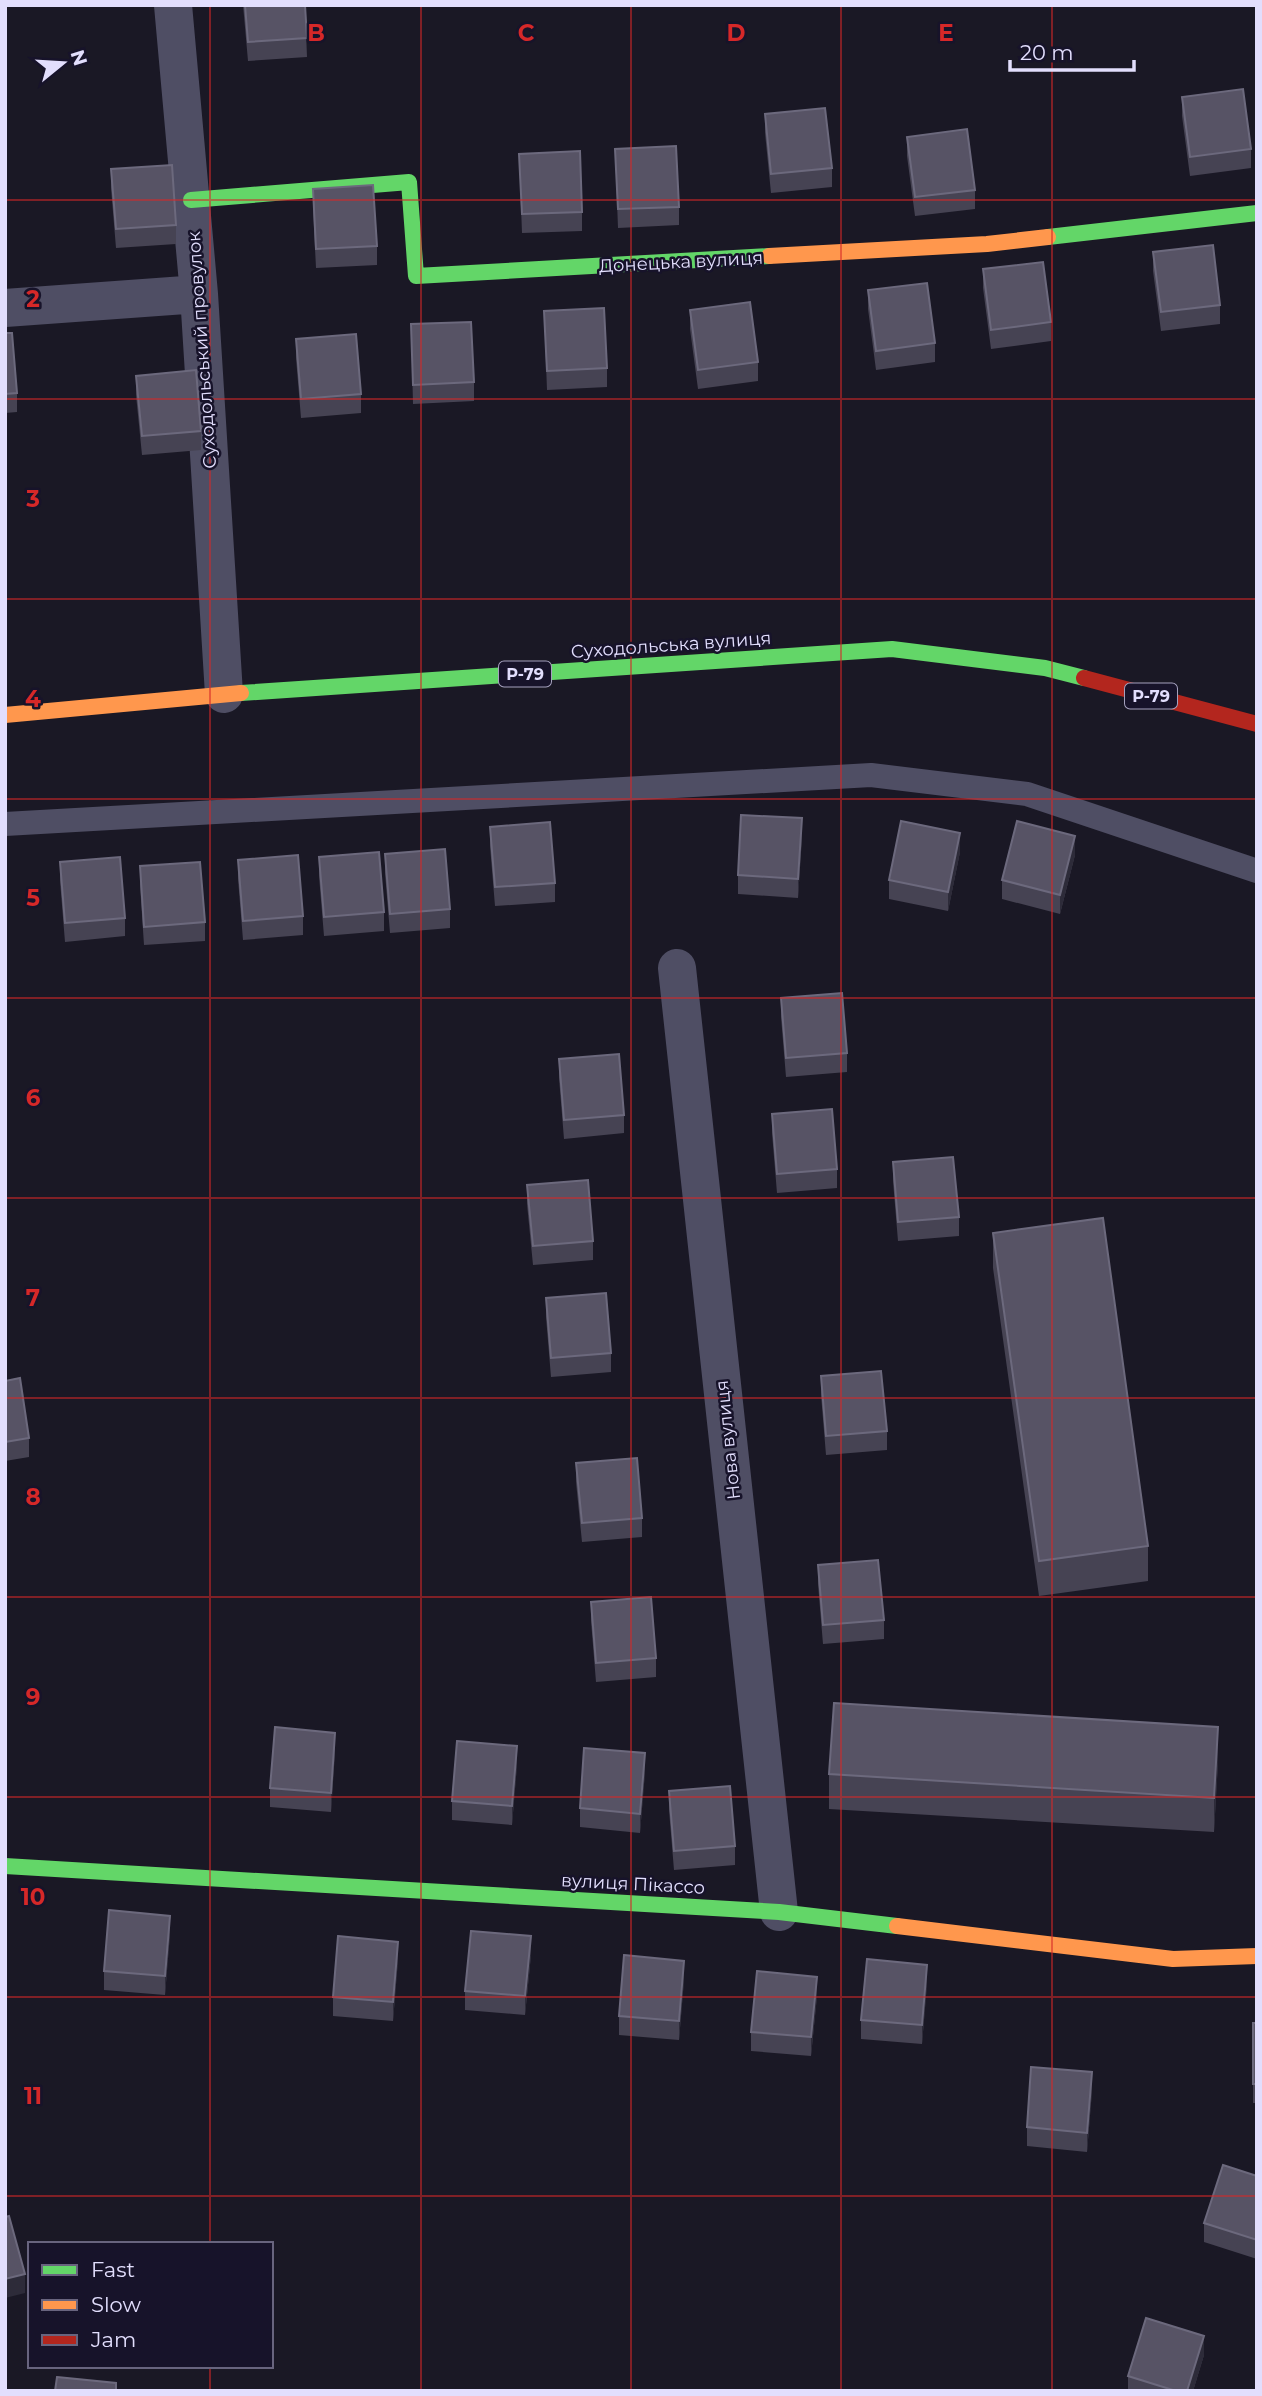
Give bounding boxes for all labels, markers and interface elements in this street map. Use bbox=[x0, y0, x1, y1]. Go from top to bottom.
text: B bbox=[307, 19, 325, 47]
text: C bbox=[518, 19, 535, 47]
text: D bbox=[727, 19, 746, 47]
text: E bbox=[938, 19, 954, 47]
north arrow bbox=[28, 28, 98, 98]
scale bar bbox=[1010, 28, 1134, 72]
text: 20 m bbox=[1020, 40, 1074, 65]
text: N bbox=[65, 47, 92, 69]
street label: Суходольський провулок bbox=[183, 230, 221, 469]
street label: Донецька вулиця bbox=[598, 247, 764, 277]
text: 2 bbox=[26, 285, 40, 313]
text: 3 bbox=[25, 485, 40, 513]
street label: Суходольська вулиця bbox=[570, 627, 772, 663]
road number: Р-79 bbox=[499, 662, 551, 687]
road number: Р-79 bbox=[1125, 684, 1177, 708]
text: 4 bbox=[25, 685, 41, 713]
text: 5 bbox=[26, 884, 40, 912]
text: 6 bbox=[26, 1084, 41, 1112]
text: 7 bbox=[26, 1284, 40, 1312]
street label: Нова вулиця bbox=[711, 1379, 745, 1501]
text: 8 bbox=[25, 1483, 41, 1511]
text: 9 bbox=[26, 1683, 40, 1711]
street label: вулиця Пікассо bbox=[560, 1869, 706, 1899]
text: 10 bbox=[21, 1883, 45, 1911]
text: 11 bbox=[24, 2082, 42, 2110]
legend bbox=[28, 2242, 273, 2368]
text: Fast bbox=[91, 2257, 135, 2282]
text: Slow bbox=[91, 2292, 141, 2317]
text: Jam bbox=[90, 2327, 136, 2352]

